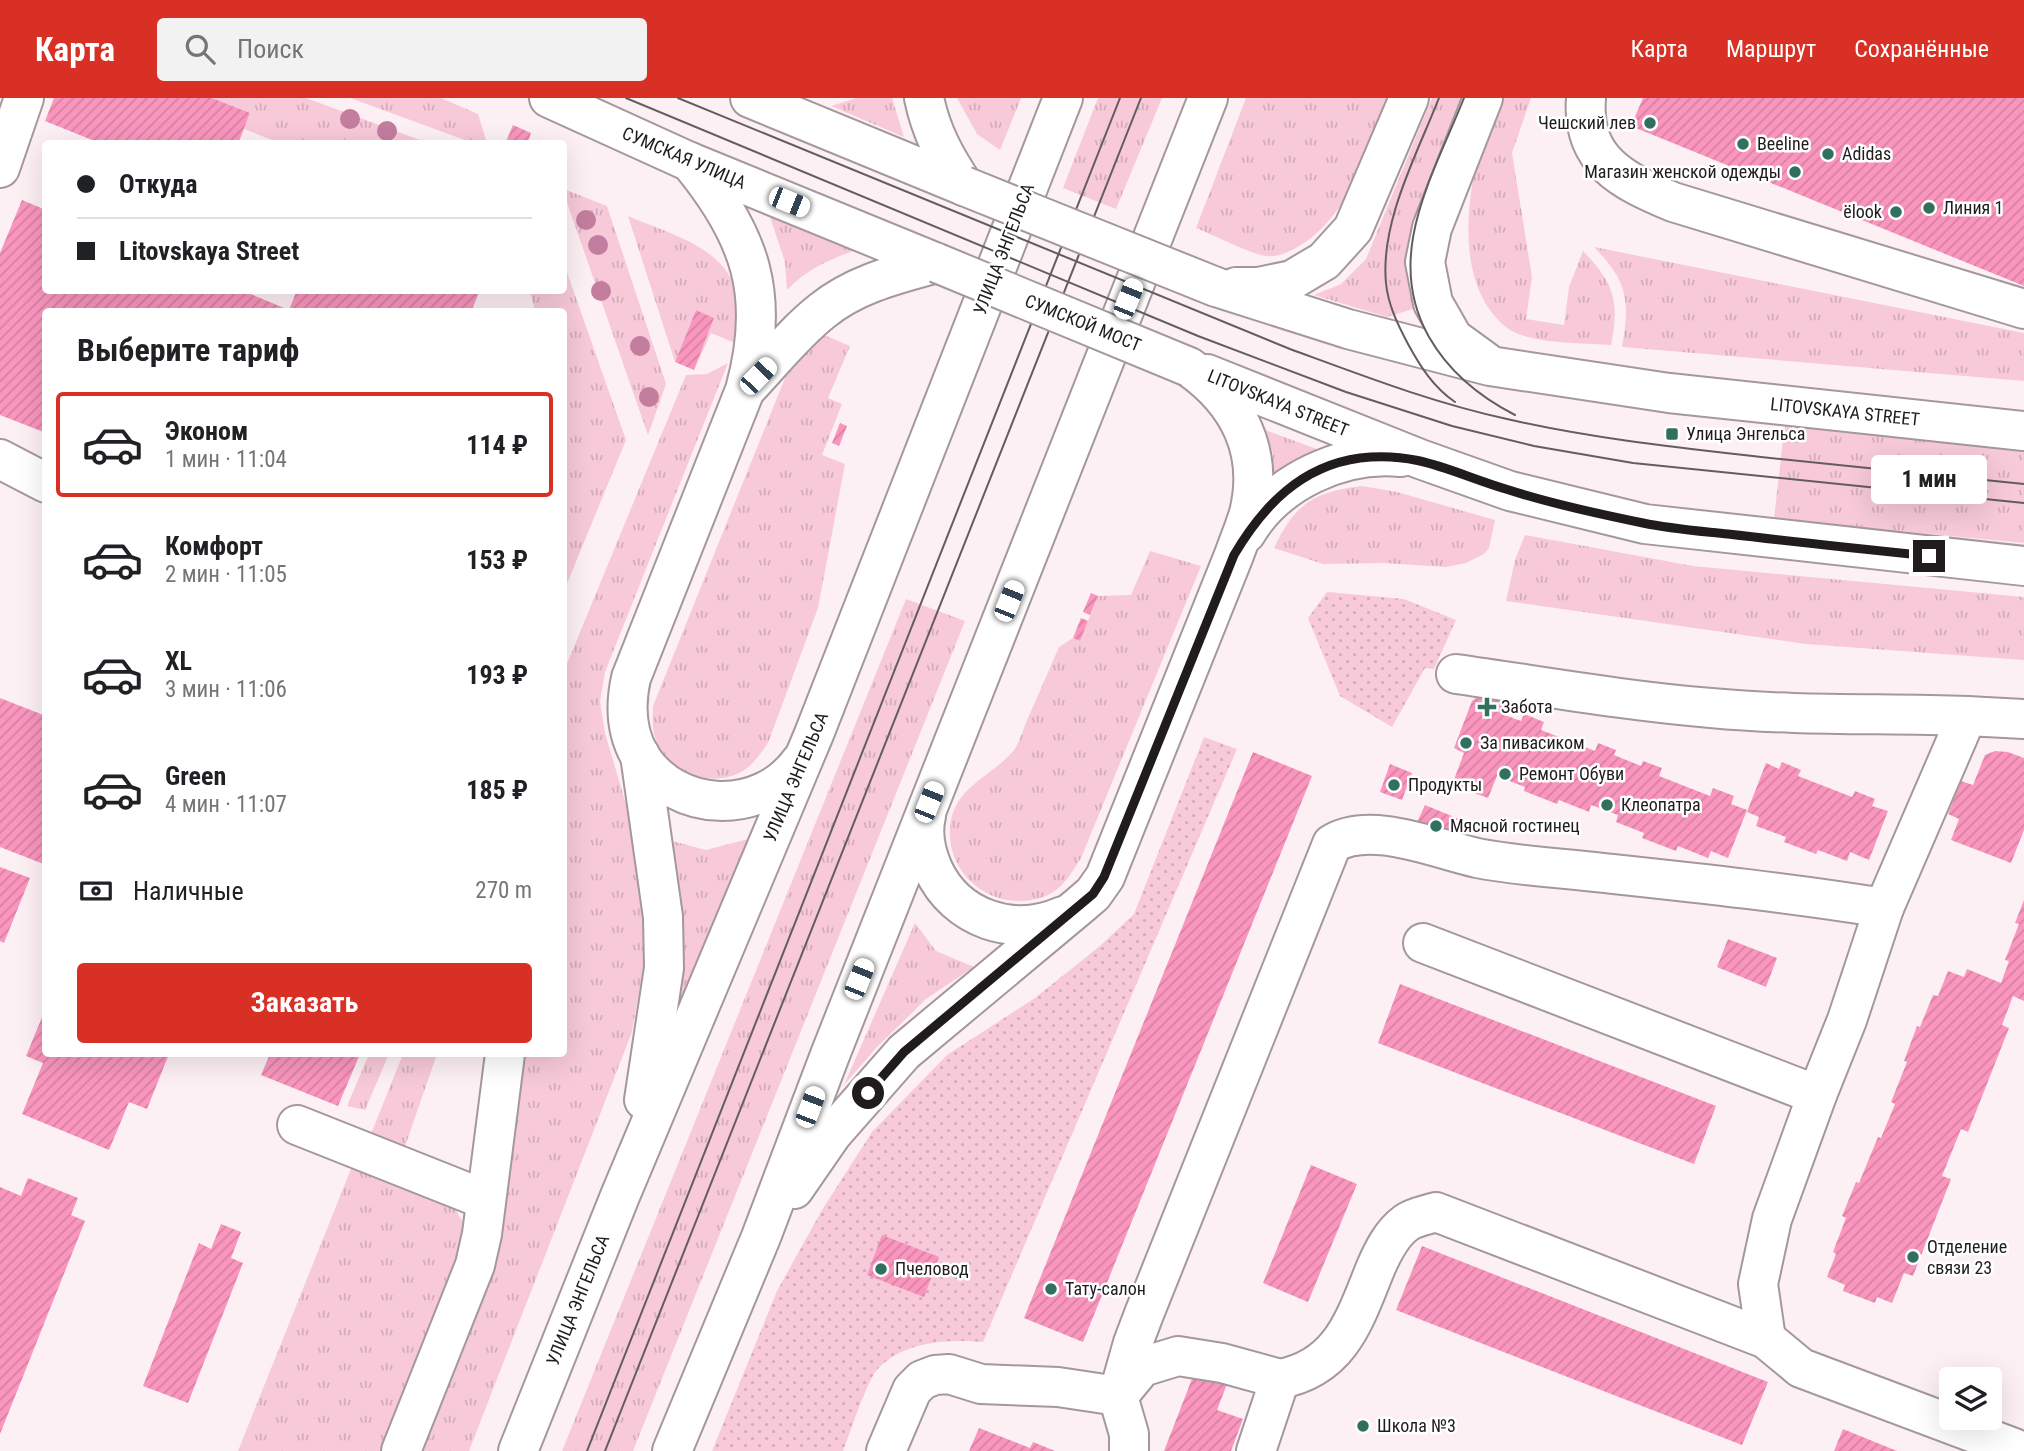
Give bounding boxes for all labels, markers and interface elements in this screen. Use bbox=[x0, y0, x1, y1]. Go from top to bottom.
search box bbox=[157, 18, 647, 81]
text: Карта bbox=[35, 30, 115, 69]
icon: search bbox=[181, 30, 219, 68]
text: Поиск bbox=[237, 34, 304, 64]
text: Карта bbox=[1631, 35, 1688, 63]
text: Маршрут bbox=[1726, 35, 1816, 63]
text: Сохранённые bbox=[1854, 35, 1989, 63]
place label: Чешский лев bbox=[1538, 112, 1636, 133]
marker: Чешский лев bbox=[1642, 115, 1658, 131]
street label: СУМСКАЯ УЛИЦА bbox=[619, 122, 750, 193]
place label: Beeline bbox=[1757, 133, 1809, 154]
marker: Beeline bbox=[1735, 136, 1751, 152]
place label: Adidas bbox=[1842, 143, 1891, 164]
marker: Adidas bbox=[1820, 146, 1836, 162]
place label: Магазин женской одежды bbox=[1584, 161, 1781, 182]
marker: Магазин женской одежды bbox=[1787, 164, 1803, 180]
text: Откуда bbox=[119, 169, 197, 199]
street label: УЛИЦА ЭНГЕЛЬСА bbox=[969, 180, 1038, 317]
car bbox=[766, 184, 813, 220]
place label: Линия 1 bbox=[1943, 197, 2003, 218]
marker: Линия 1 bbox=[1921, 200, 1937, 216]
place label: ёlook bbox=[1843, 201, 1882, 222]
marker: ёlook bbox=[1888, 204, 1904, 220]
text: Litovskaya Street bbox=[119, 236, 299, 266]
car bbox=[1111, 276, 1146, 322]
street label: СУМСКОЙ МОСТ bbox=[1022, 290, 1144, 355]
text: Выберите тариф bbox=[77, 331, 299, 369]
car bbox=[736, 354, 781, 398]
street label: LITOVSKAYA STREET bbox=[1205, 365, 1352, 440]
street label: LITOVSKAYA STREET bbox=[1769, 393, 1921, 430]
icon: car bbox=[81, 413, 144, 476]
text: Эконом bbox=[165, 416, 248, 446]
place label: Улица Энгельса bbox=[1686, 423, 1805, 444]
marker: Улица Энгельса bbox=[1664, 426, 1680, 442]
text: 114 ₽ bbox=[466, 430, 528, 460]
text: 1 мин · 11:04 bbox=[165, 446, 287, 473]
callout: 1 мин bbox=[1871, 454, 1987, 504]
text: 1 мин bbox=[1901, 466, 1957, 493]
icon: car bbox=[81, 528, 144, 591]
text: Комфорт bbox=[165, 531, 263, 561]
route end bbox=[1913, 540, 1945, 572]
text: 153 ₽ bbox=[466, 545, 528, 575]
text: 2 мин · 11:05 bbox=[165, 561, 287, 588]
car bbox=[992, 578, 1027, 624]
icon: car bbox=[81, 643, 144, 706]
text: XL bbox=[165, 646, 192, 676]
text: 193 ₽ bbox=[466, 660, 528, 690]
text: 3 мин · 11:06 bbox=[165, 676, 287, 703]
place label: Забота bbox=[1501, 696, 1553, 717]
marker: Забота bbox=[1479, 699, 1495, 715]
street label: УЛИЦА ЭНГЕЛЬСА bbox=[759, 708, 833, 845]
place label: За пивасиком bbox=[1480, 732, 1585, 753]
marker: За пивасиком bbox=[1458, 735, 1474, 751]
icon: car bbox=[81, 758, 144, 821]
text: Green bbox=[165, 761, 226, 791]
place label: Ремонт Обуви bbox=[1519, 763, 1624, 784]
marker: Ремонт Обуви bbox=[1497, 766, 1513, 782]
place label: Продукты bbox=[1408, 774, 1482, 795]
text: 185 ₽ bbox=[466, 775, 528, 805]
marker: Продукты bbox=[1386, 777, 1402, 793]
car bbox=[912, 779, 947, 825]
text: 4 мин · 11:07 bbox=[165, 791, 287, 818]
place label: Клеопатра bbox=[1621, 794, 1701, 815]
marker: Клеопатра bbox=[1599, 797, 1615, 813]
place label: Мясной гостинец bbox=[1450, 815, 1580, 836]
marker: Мясной гостинец bbox=[1428, 818, 1444, 834]
icon: cash bbox=[77, 872, 115, 910]
text: Наличные bbox=[133, 876, 244, 906]
text: 270 m bbox=[475, 877, 532, 904]
car bbox=[842, 956, 877, 1002]
button: Заказать bbox=[77, 963, 532, 1043]
route start bbox=[852, 1077, 884, 1109]
car bbox=[793, 1084, 828, 1130]
street label: УЛИЦА ЭНГЕЛЬСА bbox=[542, 1231, 614, 1368]
place label: Отделение связи 23 bbox=[1927, 1236, 2007, 1278]
marker: Отделение связи 23 bbox=[1905, 1249, 1921, 1265]
place label: Пчеловод bbox=[895, 1258, 969, 1279]
marker: Пчеловод bbox=[873, 1261, 889, 1277]
place label: Тату-салон bbox=[1065, 1278, 1146, 1299]
marker: Тату-салон bbox=[1043, 1281, 1059, 1297]
map controls bbox=[1939, 1367, 2002, 1430]
button: layers bbox=[1939, 1367, 2002, 1430]
place label: Школа №3 bbox=[1377, 1415, 1456, 1436]
marker: Школа №3 bbox=[1355, 1418, 1371, 1434]

